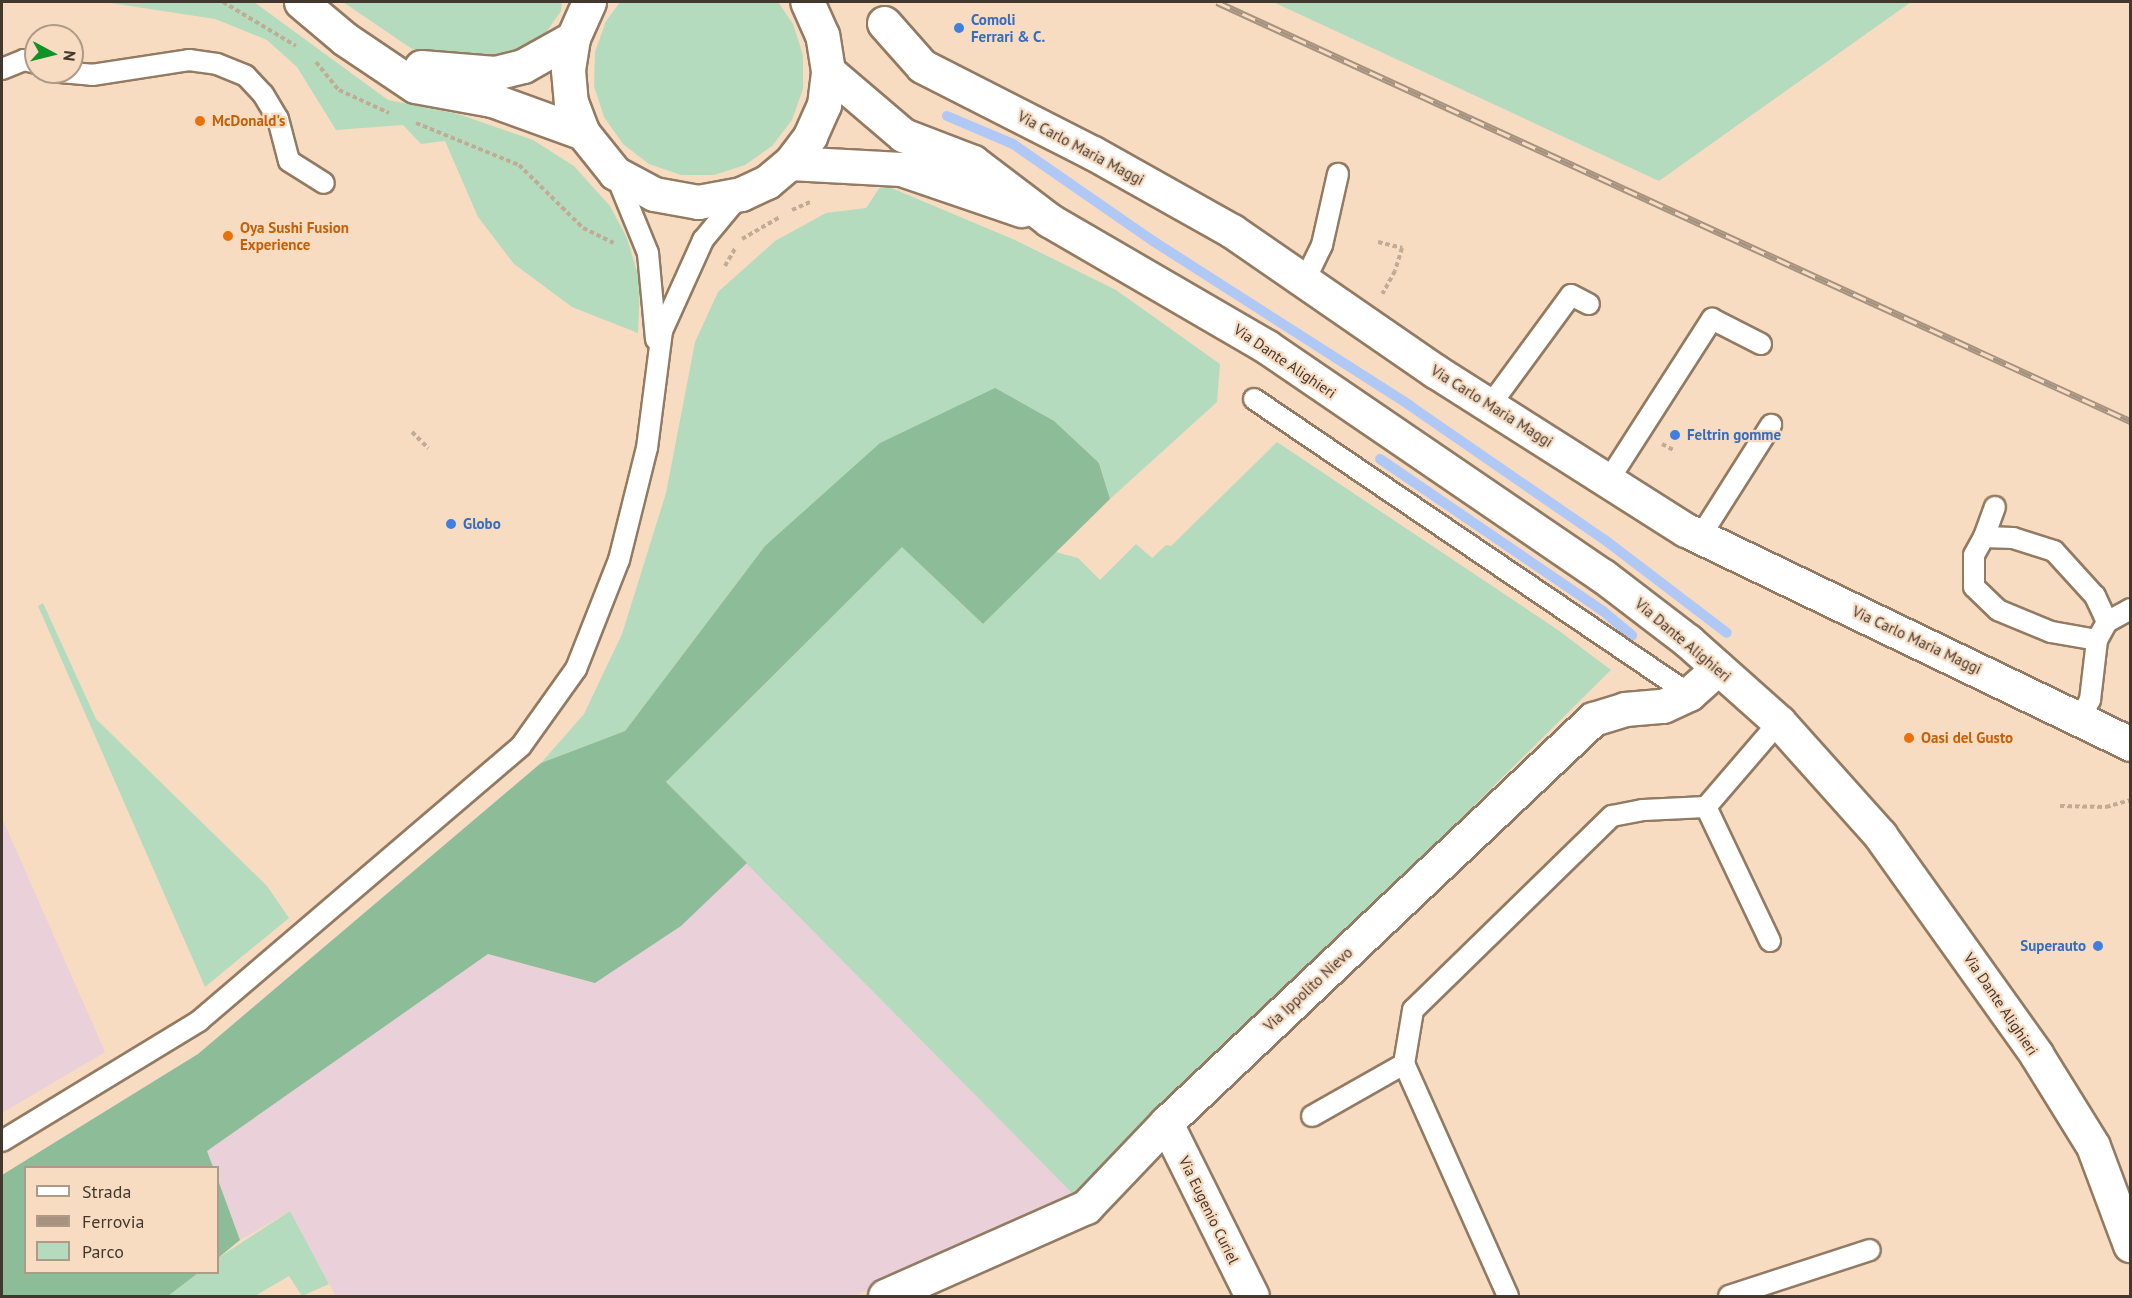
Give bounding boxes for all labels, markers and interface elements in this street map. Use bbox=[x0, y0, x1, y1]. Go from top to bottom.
place label: Comoli Ferrari & C. bbox=[971, 10, 1045, 45]
marker: Comoli Ferrari & C. bbox=[952, 21, 966, 35]
north arrow bbox=[24, 24, 84, 84]
text: N bbox=[59, 50, 80, 62]
street label: Via Carlo Maria Maggi bbox=[1015, 107, 1147, 189]
place label: McDonald's bbox=[212, 112, 285, 130]
marker: McDonald's bbox=[193, 114, 207, 128]
place label: Oya Sushi Fusion Experience bbox=[240, 218, 349, 253]
marker: Oya Sushi Fusion Experience bbox=[221, 229, 235, 243]
street label: Via Dante Alighieri bbox=[1230, 320, 1340, 402]
street label: Via Carlo Maria Maggi bbox=[1428, 361, 1556, 451]
place label: Feltrin gomme bbox=[1687, 426, 1781, 444]
marker: Feltrin gomme bbox=[1668, 428, 1682, 442]
place label: Globo bbox=[463, 515, 501, 533]
marker: Globo bbox=[444, 517, 458, 531]
street label: Via Dante Alighieri bbox=[1631, 594, 1735, 686]
street label: Via Carlo Maria Maggi bbox=[1849, 602, 1985, 678]
place label: Oasi del Gusto bbox=[1921, 729, 2013, 747]
marker: Oasi del Gusto bbox=[1902, 731, 1916, 745]
place label: Superauto bbox=[2020, 937, 2086, 955]
marker: Superauto bbox=[2091, 939, 2105, 953]
street label: Via Ippolito Nievo bbox=[1260, 943, 1356, 1035]
street label: Via Dante Alighieri bbox=[1960, 949, 2042, 1059]
street label: Via Eugenio Curiel bbox=[1175, 1153, 1243, 1267]
legend bbox=[24, 1166, 219, 1274]
text: Strada bbox=[82, 1180, 131, 1203]
text: Ferrovia bbox=[82, 1210, 145, 1233]
text: Parco bbox=[82, 1240, 124, 1263]

